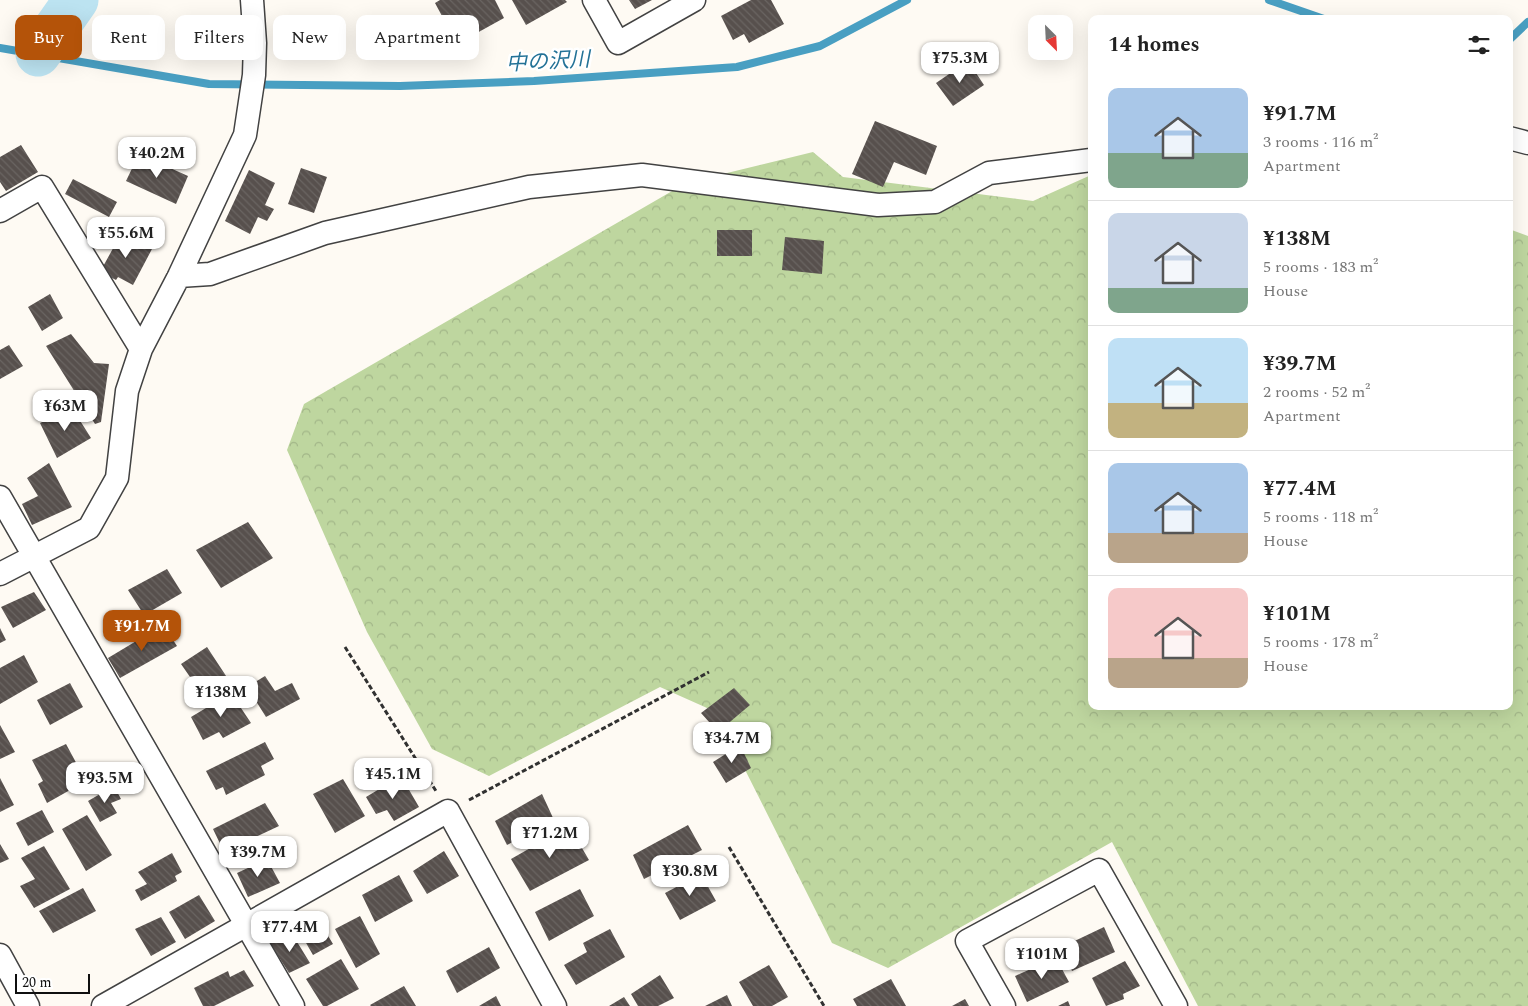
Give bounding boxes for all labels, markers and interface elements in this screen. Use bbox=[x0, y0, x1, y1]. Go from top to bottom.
chip: Buy bbox=[15, 15, 82, 60]
chip: Rent bbox=[92, 15, 165, 60]
chip: Filters bbox=[175, 15, 263, 60]
chip: New bbox=[273, 15, 346, 60]
chip: Apartment bbox=[356, 15, 479, 60]
north arrow bbox=[1028, 15, 1072, 60]
map controls bbox=[1028, 15, 1073, 60]
text: 14 homes bbox=[1108, 29, 1200, 61]
icon: filters bbox=[1465, 31, 1493, 59]
pin: ¥75.3M bbox=[919, 42, 1001, 84]
water label: 中の沢川 bbox=[505, 44, 593, 80]
text: ¥75.3M bbox=[932, 46, 988, 70]
text: ¥91.7M bbox=[1263, 98, 1337, 130]
icon: home bbox=[1148, 108, 1208, 168]
text: 3 rooms · 116 m² bbox=[1263, 130, 1378, 154]
pin: ¥40.2M bbox=[116, 136, 198, 179]
text: ¥40.2M bbox=[129, 141, 185, 165]
text: Apartment bbox=[1263, 154, 1341, 178]
pin: ¥55.6M bbox=[85, 216, 167, 259]
text: ¥55.6M bbox=[98, 221, 154, 245]
text: ¥138M bbox=[1263, 223, 1331, 255]
icon: home bbox=[1148, 233, 1208, 293]
text: 5 rooms · 183 m² bbox=[1263, 255, 1378, 279]
text: House bbox=[1263, 279, 1308, 303]
text: ¥39.7M bbox=[1263, 348, 1337, 380]
icon: home bbox=[1148, 358, 1208, 418]
text: 2 rooms · 52 m² bbox=[1263, 380, 1370, 404]
pin: ¥63M bbox=[35, 390, 95, 432]
text: ¥63M bbox=[44, 394, 86, 418]
text: Apartment bbox=[1263, 404, 1341, 428]
text: ¥77.4M bbox=[1263, 473, 1337, 505]
icon: home bbox=[1148, 483, 1208, 543]
text: 5 rooms · 118 m² bbox=[1263, 505, 1378, 529]
text: House bbox=[1263, 529, 1308, 553]
text: ¥101M bbox=[1263, 598, 1331, 630]
icon: home bbox=[1148, 608, 1208, 668]
pin: ¥91.7M bbox=[101, 610, 183, 652]
text: ¥91.7M bbox=[114, 614, 170, 638]
text: 5 rooms · 178 m² bbox=[1263, 630, 1378, 654]
text: House bbox=[1263, 654, 1308, 678]
pin: ¥138M bbox=[186, 676, 256, 718]
text: ¥138M bbox=[195, 680, 247, 704]
pin: ¥34.7M bbox=[691, 722, 773, 764]
text: ¥34.7M bbox=[704, 726, 760, 750]
pin: ¥45.1M bbox=[352, 758, 434, 800]
pin: ¥93.5M bbox=[64, 762, 146, 804]
text: ¥45.1M bbox=[365, 762, 421, 786]
text: ¥93.5M bbox=[77, 766, 133, 790]
pin: ¥71.2M bbox=[509, 816, 591, 859]
text: ¥71.2M bbox=[522, 821, 578, 845]
pin: ¥39.7M bbox=[217, 836, 299, 878]
text: ¥39.7M bbox=[230, 840, 286, 864]
pin: ¥30.8M bbox=[649, 854, 731, 897]
text: ¥30.8M bbox=[662, 859, 718, 883]
pin: ¥77.4M bbox=[249, 910, 331, 953]
text: ¥77.4M bbox=[262, 915, 318, 939]
pin: ¥101M bbox=[1007, 938, 1077, 980]
text: ¥101M bbox=[1016, 942, 1068, 966]
scale bar bbox=[15, 971, 90, 994]
text: 20 m bbox=[22, 972, 52, 993]

